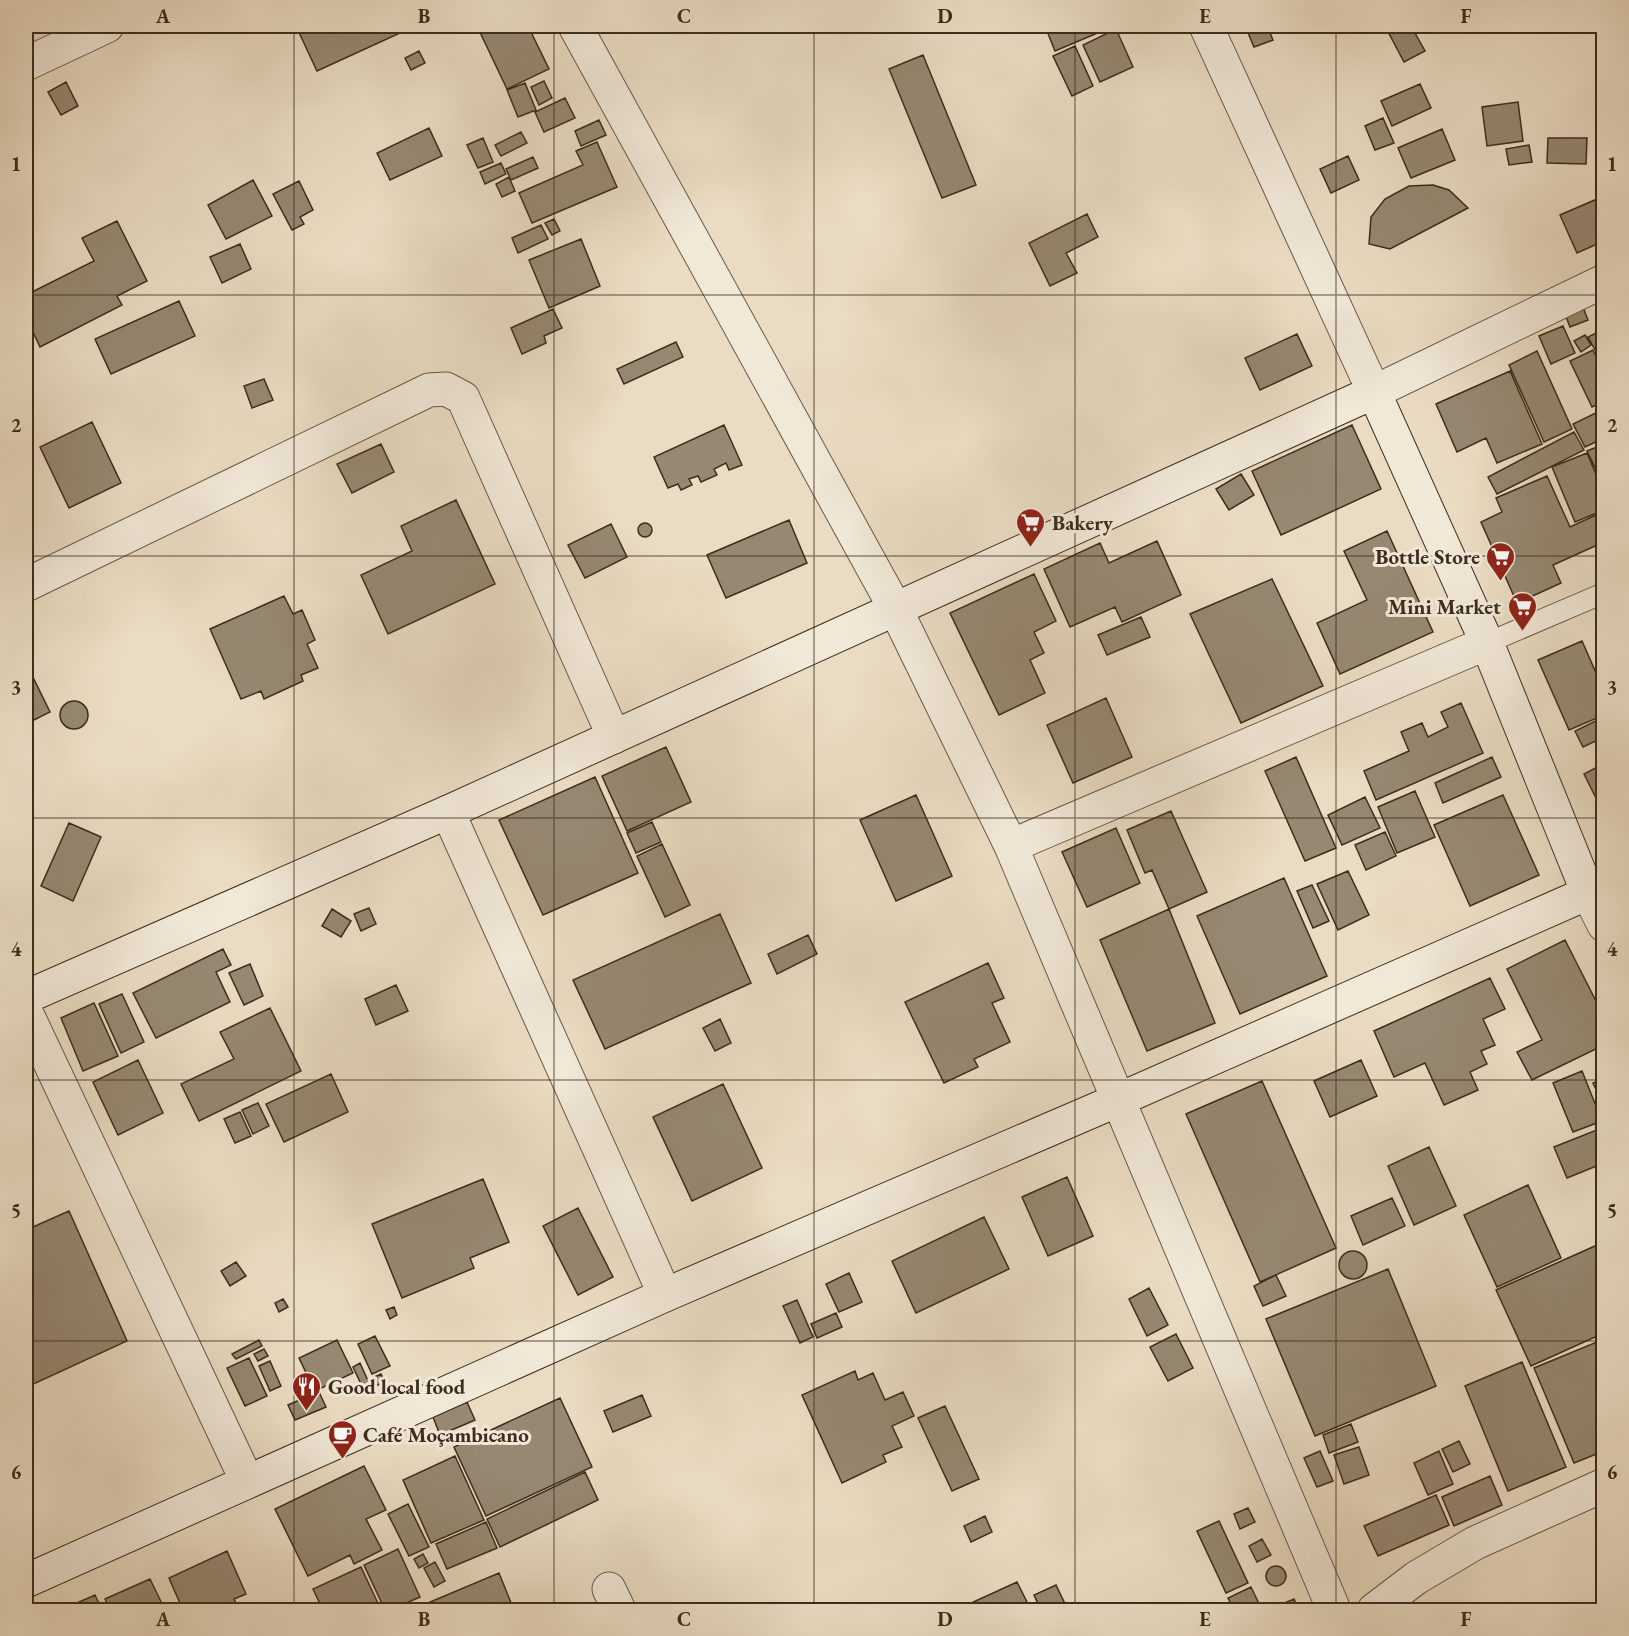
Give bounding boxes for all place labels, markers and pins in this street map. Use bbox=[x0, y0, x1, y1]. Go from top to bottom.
supermarket icon: Bakery bbox=[1015, 506, 1047, 548]
place label: Bakery bbox=[1052, 509, 1114, 536]
supermarket icon: Bottle Store bbox=[1485, 540, 1517, 582]
place label: Bottle Store bbox=[1375, 543, 1480, 570]
supermarket icon: Mini Market bbox=[1506, 590, 1538, 632]
place label: Mini Market bbox=[1388, 593, 1501, 620]
restaurant icon: Good local food bbox=[291, 1370, 323, 1412]
place label: Good local food bbox=[328, 1373, 466, 1400]
cafe icon: Café Moçambicano bbox=[326, 1418, 358, 1460]
place label: Café Moçambicano bbox=[363, 1421, 529, 1448]

